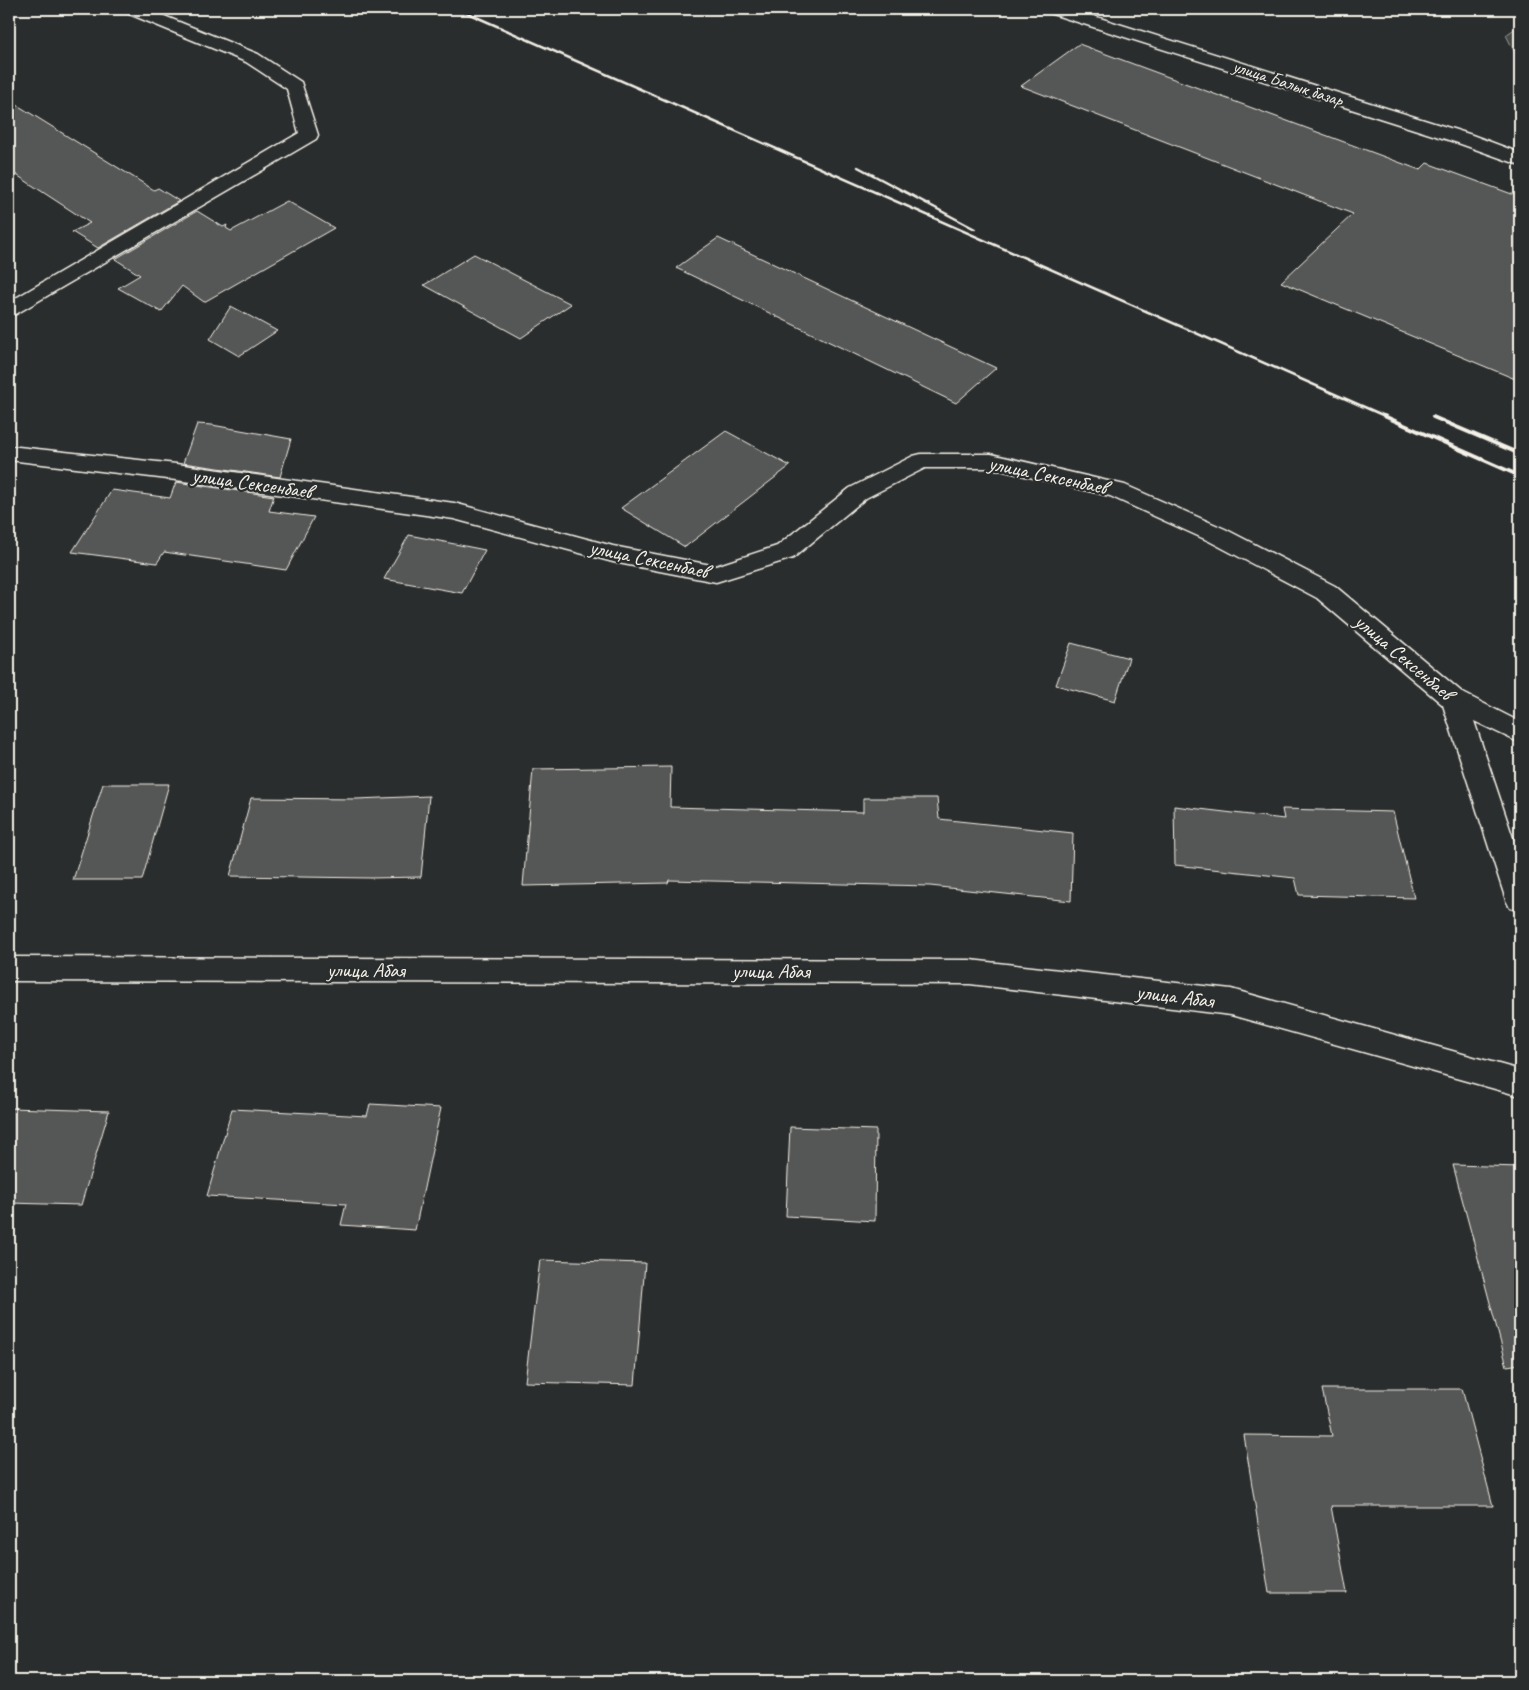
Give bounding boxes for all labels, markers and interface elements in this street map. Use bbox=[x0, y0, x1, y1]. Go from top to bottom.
street label: улица Балык базар bbox=[1229, 55, 1347, 112]
street label: улица Сексенбаев bbox=[984, 449, 1114, 501]
street label: улица Сексенбаев bbox=[188, 461, 318, 505]
street label: улица Сексенбаев bbox=[585, 533, 715, 585]
street label: улица Сексенбаев bbox=[1348, 607, 1462, 709]
street label: улица Абая bbox=[325, 957, 406, 983]
street label: улица Абая bbox=[730, 958, 811, 984]
street label: улица Абая bbox=[1133, 978, 1217, 1014]

